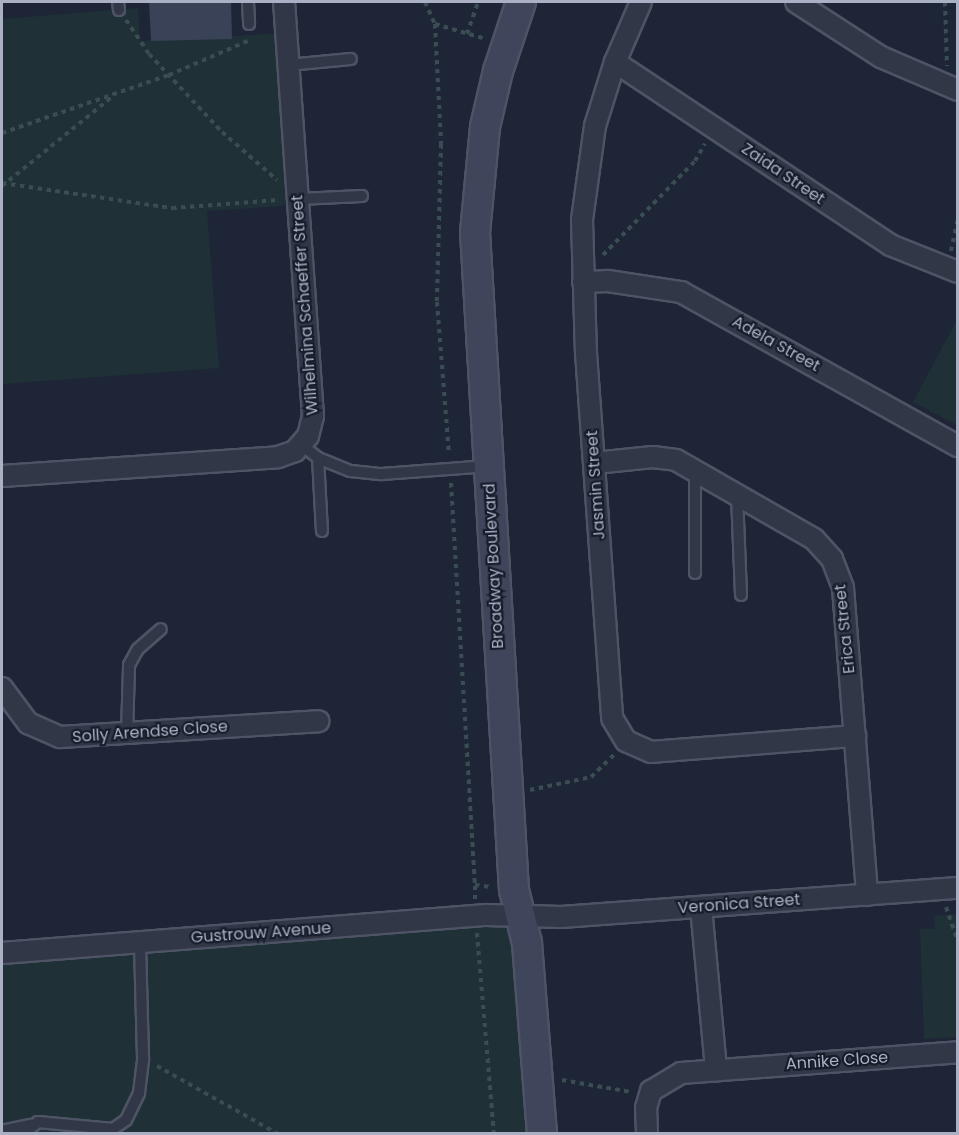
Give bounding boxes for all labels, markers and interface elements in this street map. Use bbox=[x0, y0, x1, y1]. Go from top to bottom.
street label: Zaida Street bbox=[738, 139, 828, 209]
street label: Wilhelmina Schaeffer Street bbox=[288, 194, 322, 416]
street label: Adela Street bbox=[729, 312, 823, 376]
street label: Jasmin Street bbox=[583, 430, 609, 540]
street label: Broadway Boulevard bbox=[480, 483, 508, 649]
street label: Erica Street bbox=[831, 583, 859, 675]
street label: Solly Arendse Close bbox=[72, 717, 228, 747]
street label: Veronica Street bbox=[677, 890, 801, 918]
street label: Gustrouw Avenue bbox=[190, 919, 332, 947]
street label: Annike Close bbox=[785, 1048, 889, 1074]

